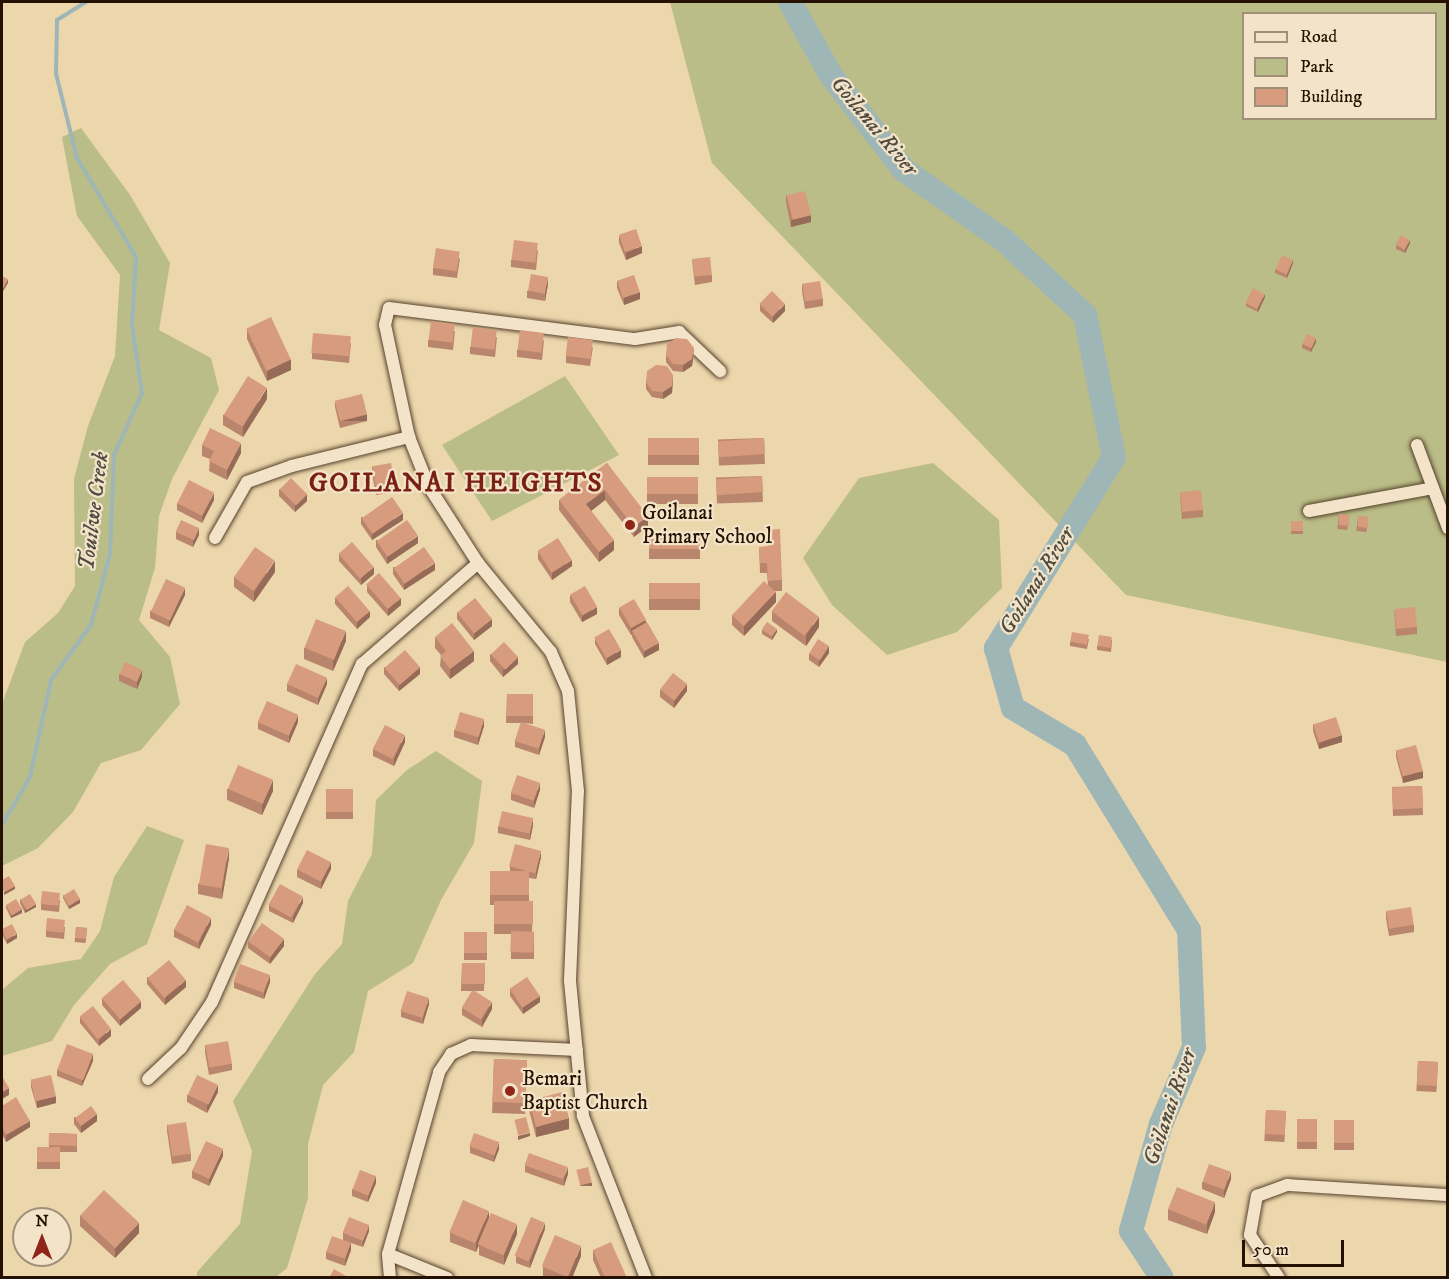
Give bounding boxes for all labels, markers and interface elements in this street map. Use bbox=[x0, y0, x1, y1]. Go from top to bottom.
legend bbox=[1242, 12, 1437, 120]
text: Road bbox=[1300, 26, 1337, 48]
text: Park bbox=[1300, 56, 1334, 78]
water label: Goilanai River bbox=[825, 71, 923, 181]
text: Building bbox=[1300, 86, 1362, 108]
water label: Touilwe Creek bbox=[74, 450, 114, 572]
district label: GOILANAI HEIGHTS bbox=[309, 468, 603, 500]
place label: Goilanai Primary School bbox=[642, 500, 772, 550]
marker: Goilanai Primary School bbox=[623, 518, 637, 532]
water label: Goilanai River bbox=[993, 522, 1081, 640]
water label: Goilanai River bbox=[1138, 1045, 1202, 1169]
place label: Bemari Baptist Church bbox=[522, 1066, 648, 1116]
marker: Bemari Baptist Church bbox=[503, 1084, 517, 1098]
north arrow bbox=[12, 1207, 72, 1267]
text: N bbox=[35, 1211, 49, 1231]
scale bar bbox=[1245, 1228, 1347, 1266]
text: 50 m bbox=[1253, 1239, 1289, 1261]

